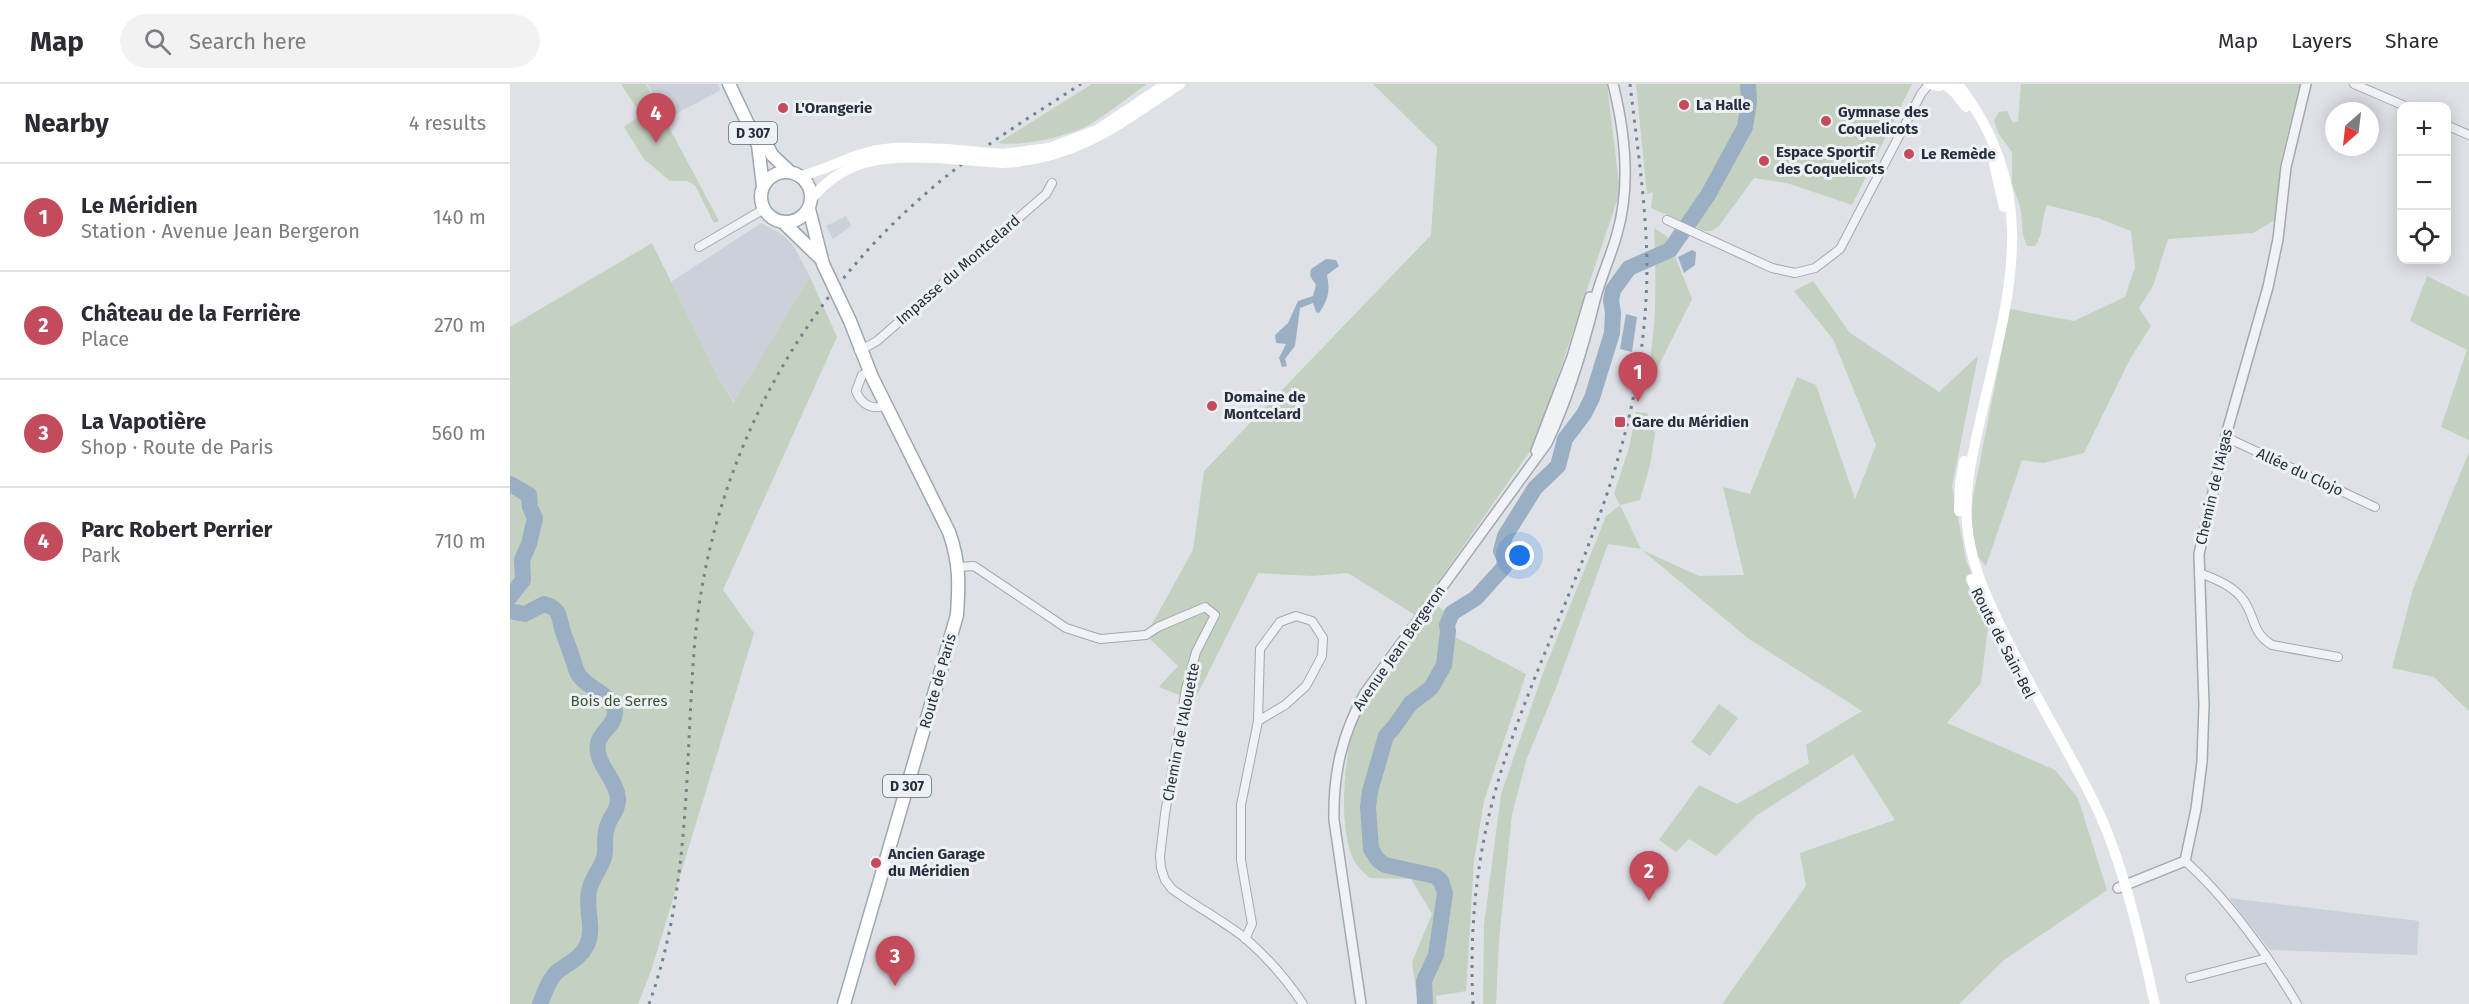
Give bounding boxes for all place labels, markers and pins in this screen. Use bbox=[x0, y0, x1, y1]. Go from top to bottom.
pin: 4 bbox=[636, 94, 676, 143]
place label: La Halle bbox=[1696, 96, 1751, 114]
marker: La Halle bbox=[1677, 98, 1691, 112]
place label: L'Orangerie bbox=[795, 99, 872, 117]
marker: L'Orangerie bbox=[776, 101, 790, 115]
place label: Gymnase des Coquelicots bbox=[1838, 103, 1928, 138]
marker: Gymnase des Coquelicots bbox=[1819, 114, 1833, 128]
place label: Espace Sportif des Coquelicots bbox=[1776, 143, 1884, 178]
place label: Le Remède bbox=[1921, 145, 1996, 163]
marker: Le Remède bbox=[1902, 147, 1916, 161]
marker: Espace Sportif des Coquelicots bbox=[1757, 154, 1771, 168]
pin: 1 bbox=[1618, 352, 1658, 402]
place label: Domaine de Montcelard bbox=[1224, 388, 1305, 423]
marker: Domaine de Montcelard bbox=[1205, 399, 1219, 413]
place label: Gare du Méridien bbox=[1632, 413, 1749, 431]
marker: Gare du Méridien bbox=[1613, 415, 1627, 429]
place label: Ancien Garage du Méridien bbox=[887, 845, 985, 880]
pin: 2 bbox=[1630, 852, 1668, 901]
marker: Ancien Garage du Méridien bbox=[869, 856, 883, 870]
pin: 3 bbox=[876, 936, 914, 986]

